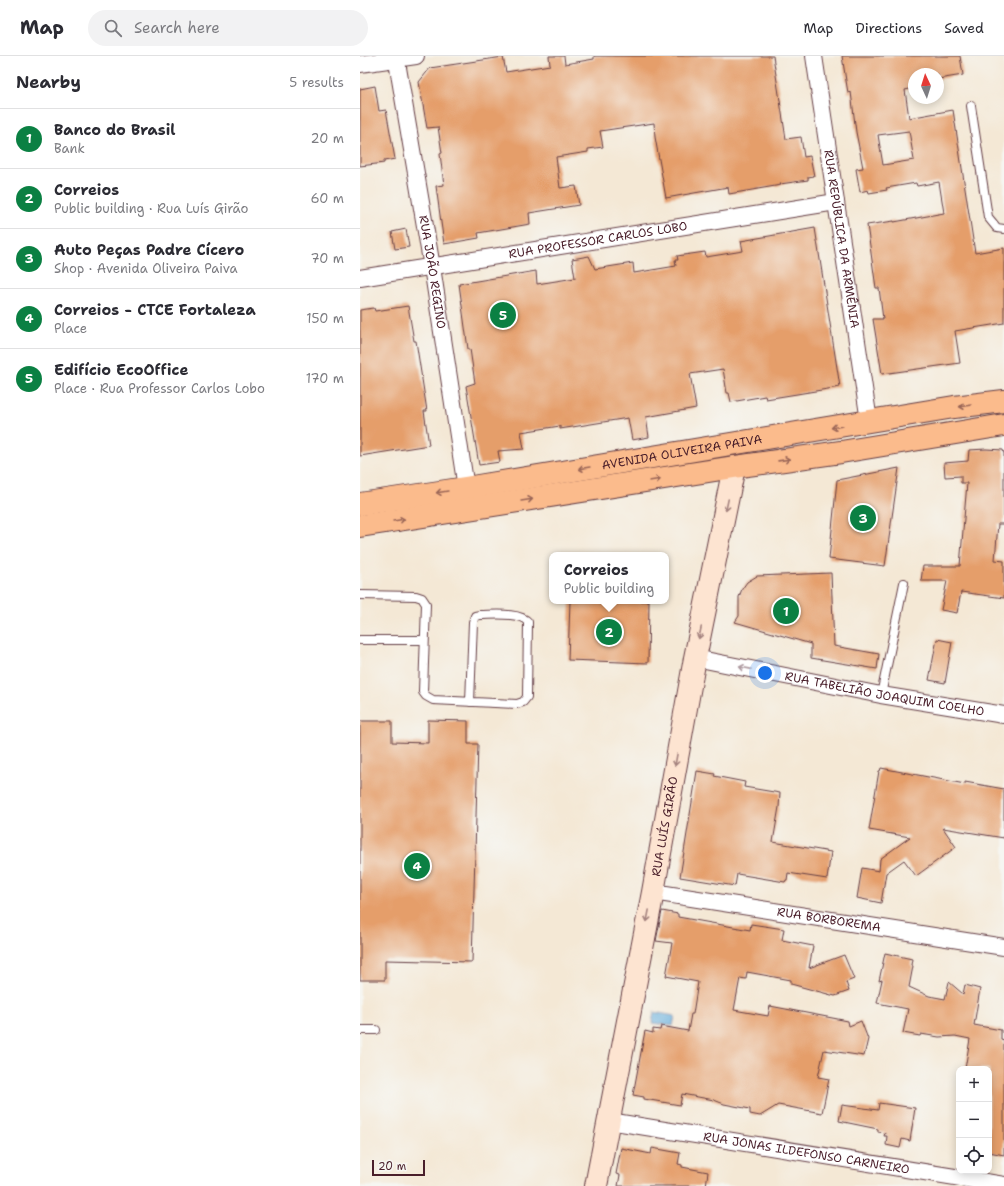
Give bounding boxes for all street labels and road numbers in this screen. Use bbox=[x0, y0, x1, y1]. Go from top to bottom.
street label: RUA REPÚBLICA DA ARMÊNIA bbox=[820, 149, 863, 329]
street label: RUA JOÃO REGINO bbox=[415, 214, 449, 330]
street label: RUA PROFESSOR CARLOS LOBO bbox=[507, 218, 689, 262]
street label: AVENIDA OLIVEIRA PAIVA bbox=[600, 431, 764, 473]
street label: RUA TABELIÃO JOAQUIM COELHO bbox=[783, 668, 986, 720]
street label: RUA LUÍS GIRÃO bbox=[648, 775, 682, 878]
street label: RUA BORBOREMA bbox=[776, 904, 882, 936]
street label: RUA JONAS ILDEFONSO CARNEIRO bbox=[702, 1128, 911, 1178]

